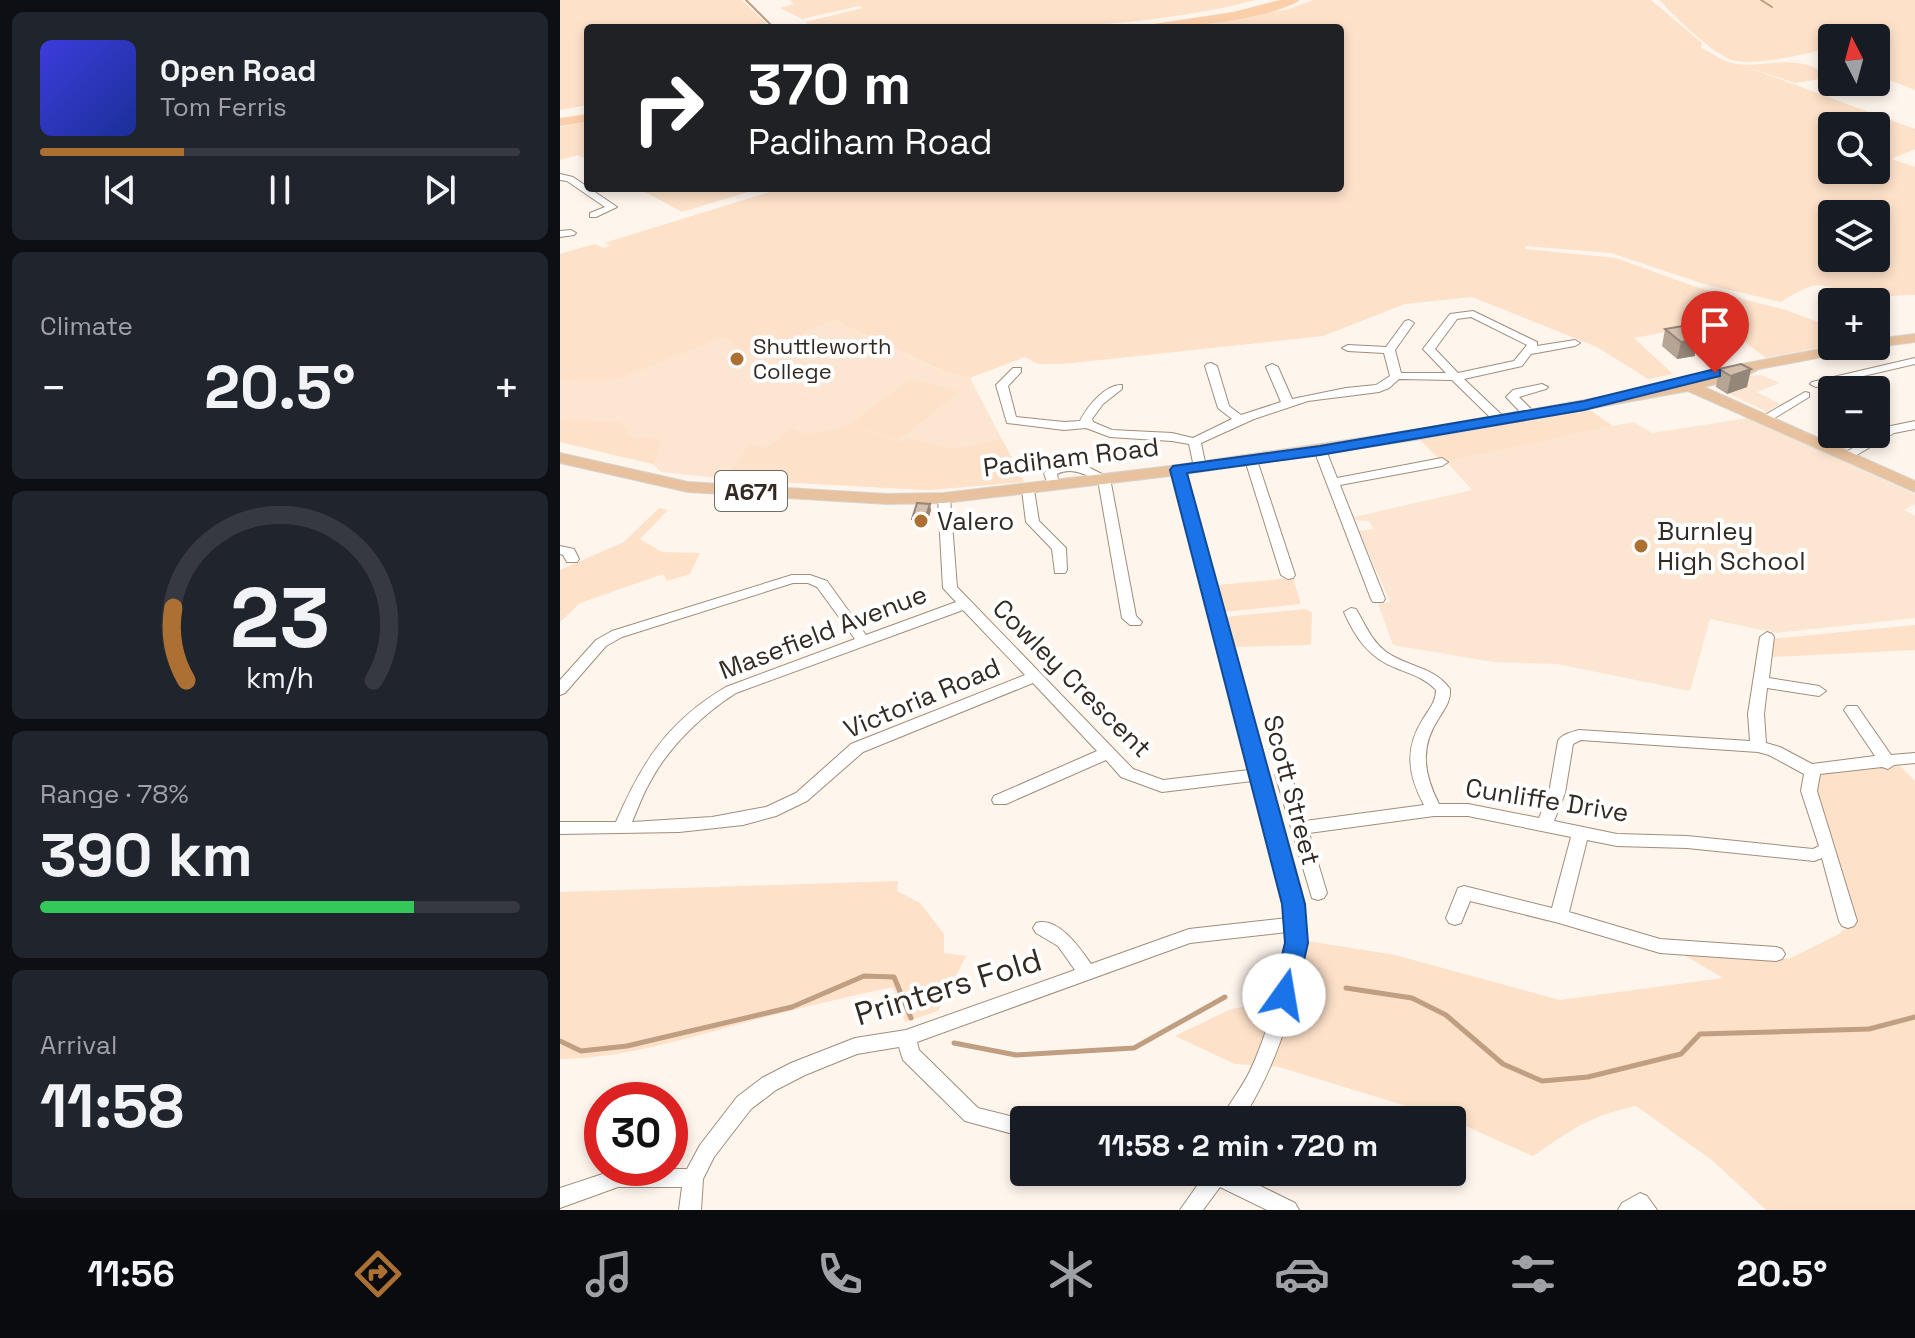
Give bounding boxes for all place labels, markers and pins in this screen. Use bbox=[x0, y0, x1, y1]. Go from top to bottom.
pin bbox=[1681, 291, 1749, 373]
place label: Shuttleworth College bbox=[753, 332, 892, 385]
marker: Shuttleworth College bbox=[728, 350, 746, 368]
place label: Valero bbox=[937, 504, 1014, 538]
marker: Valero bbox=[912, 512, 930, 530]
place label: Burnley High School bbox=[1657, 514, 1806, 578]
marker: Burnley High School bbox=[1632, 537, 1650, 555]

